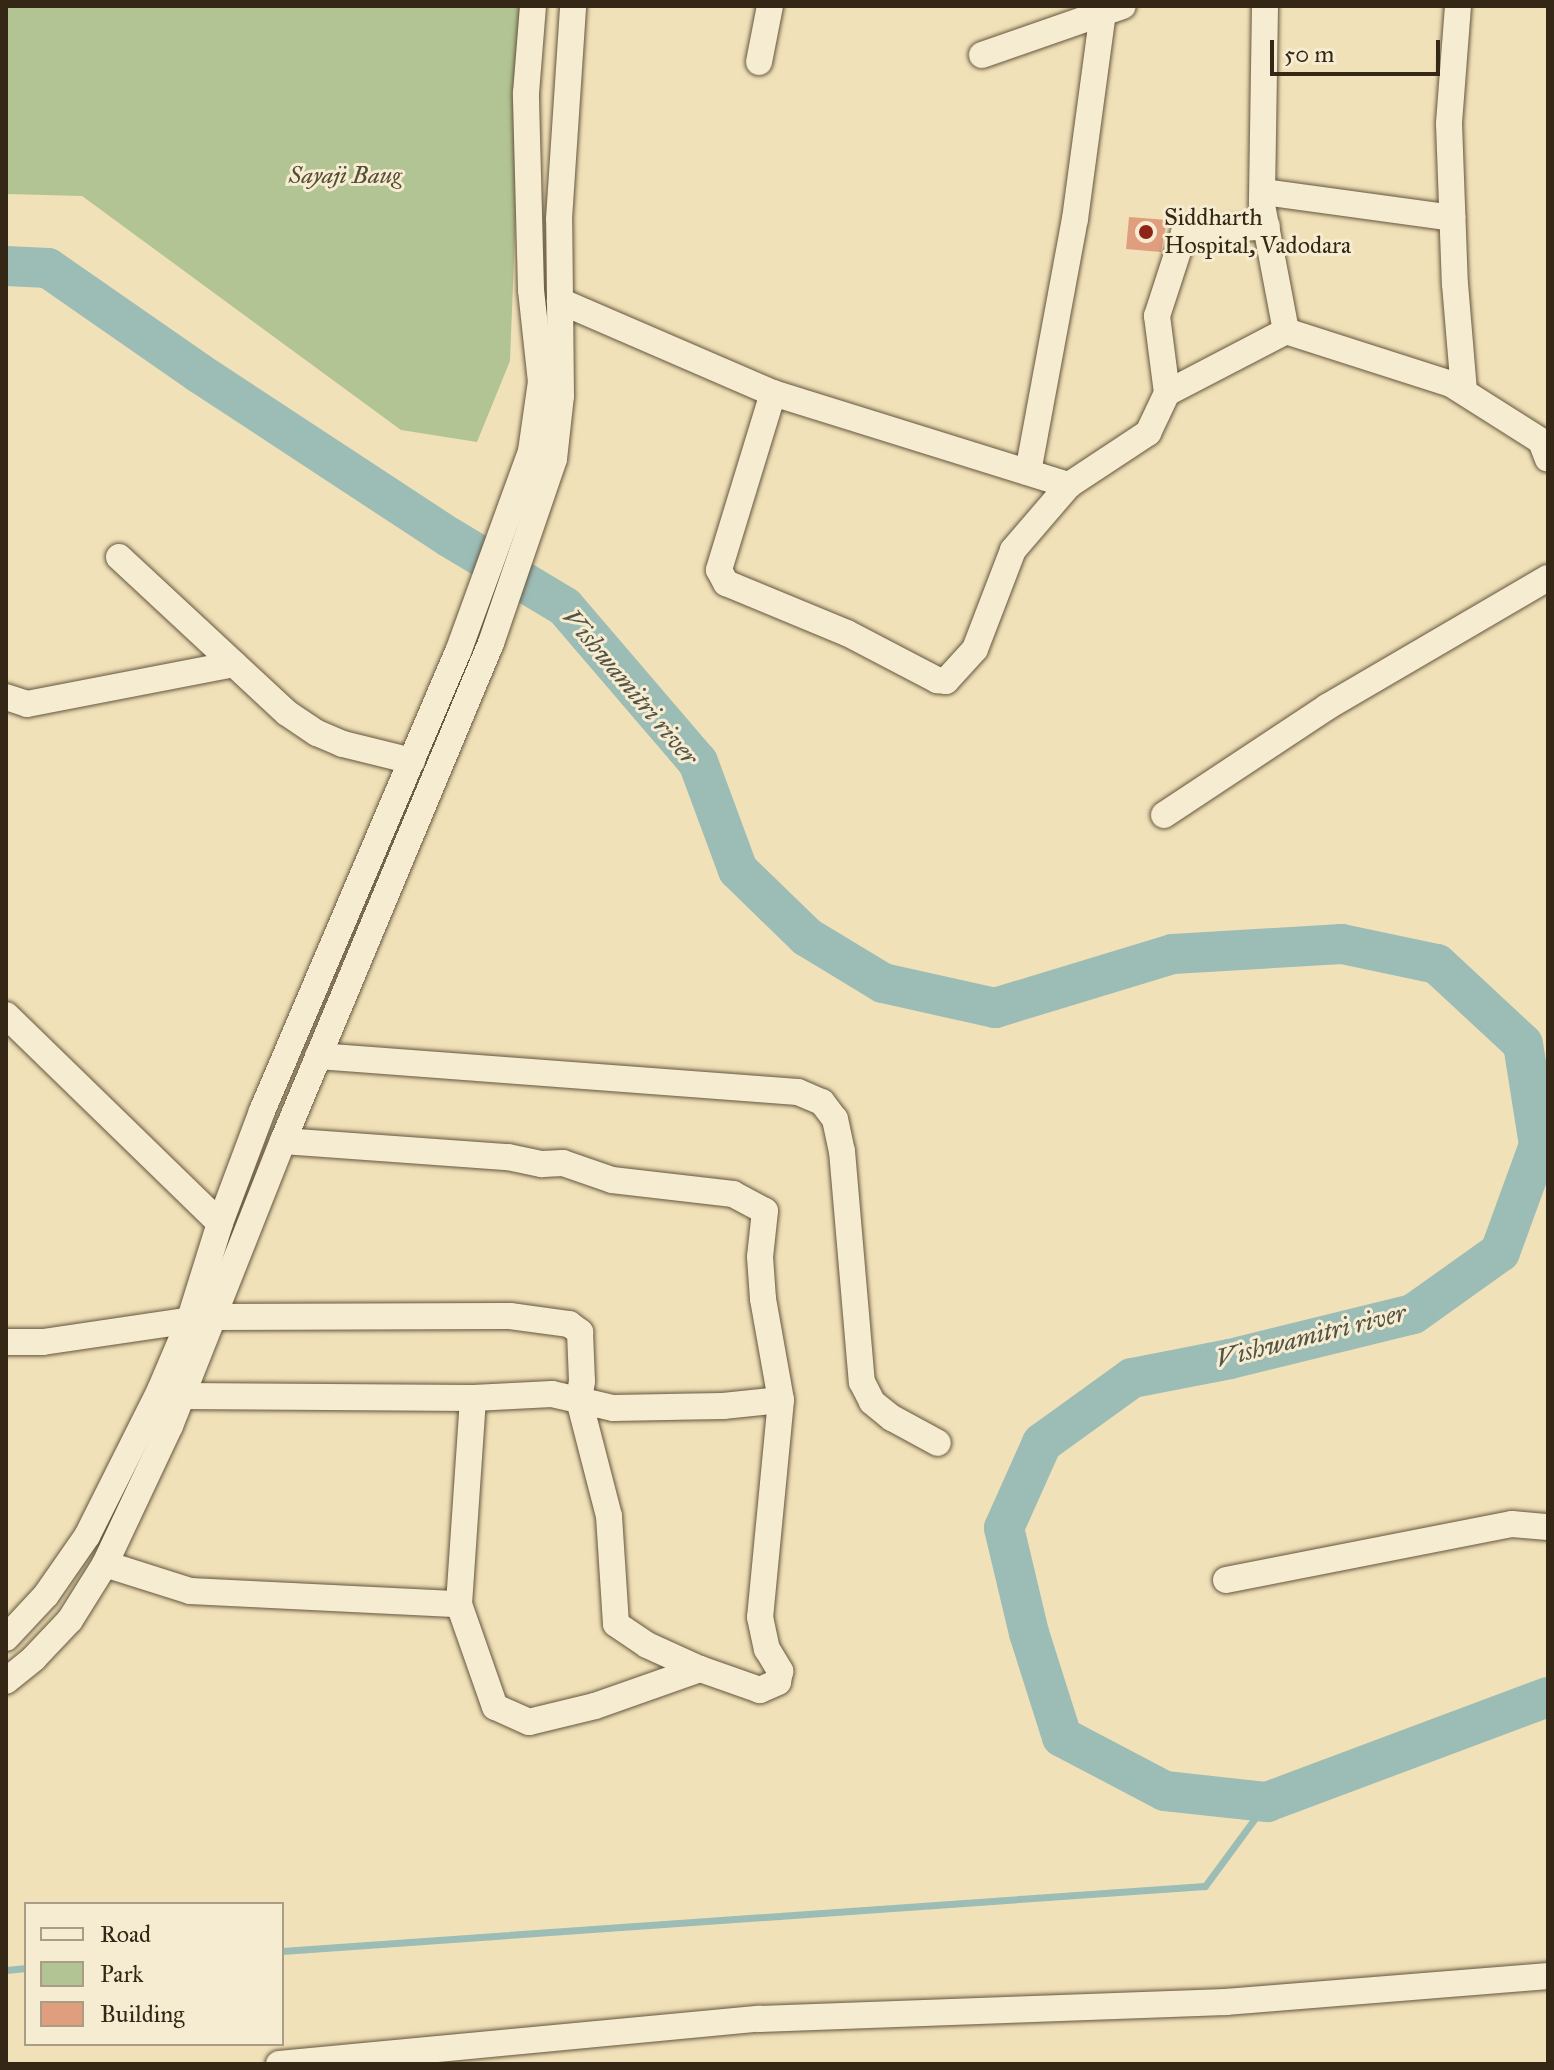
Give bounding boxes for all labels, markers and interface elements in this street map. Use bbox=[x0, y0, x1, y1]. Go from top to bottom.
scale bar bbox=[1274, 24, 1444, 74]
text: 50 m bbox=[1284, 39, 1334, 69]
park label: Sayaji Baug bbox=[289, 162, 401, 190]
place label: Siddharth Hospital, Vadodara bbox=[1164, 204, 1351, 260]
marker: Siddharth Hospital, Vadodara bbox=[1135, 221, 1157, 243]
water label: Vishwamitri river bbox=[555, 602, 705, 772]
water label: Vishwamitri river bbox=[1213, 1297, 1409, 1375]
legend bbox=[24, 1902, 284, 2046]
text: Road bbox=[100, 1919, 151, 1949]
text: Park bbox=[100, 1959, 143, 1989]
text: Building bbox=[100, 1999, 185, 2029]

